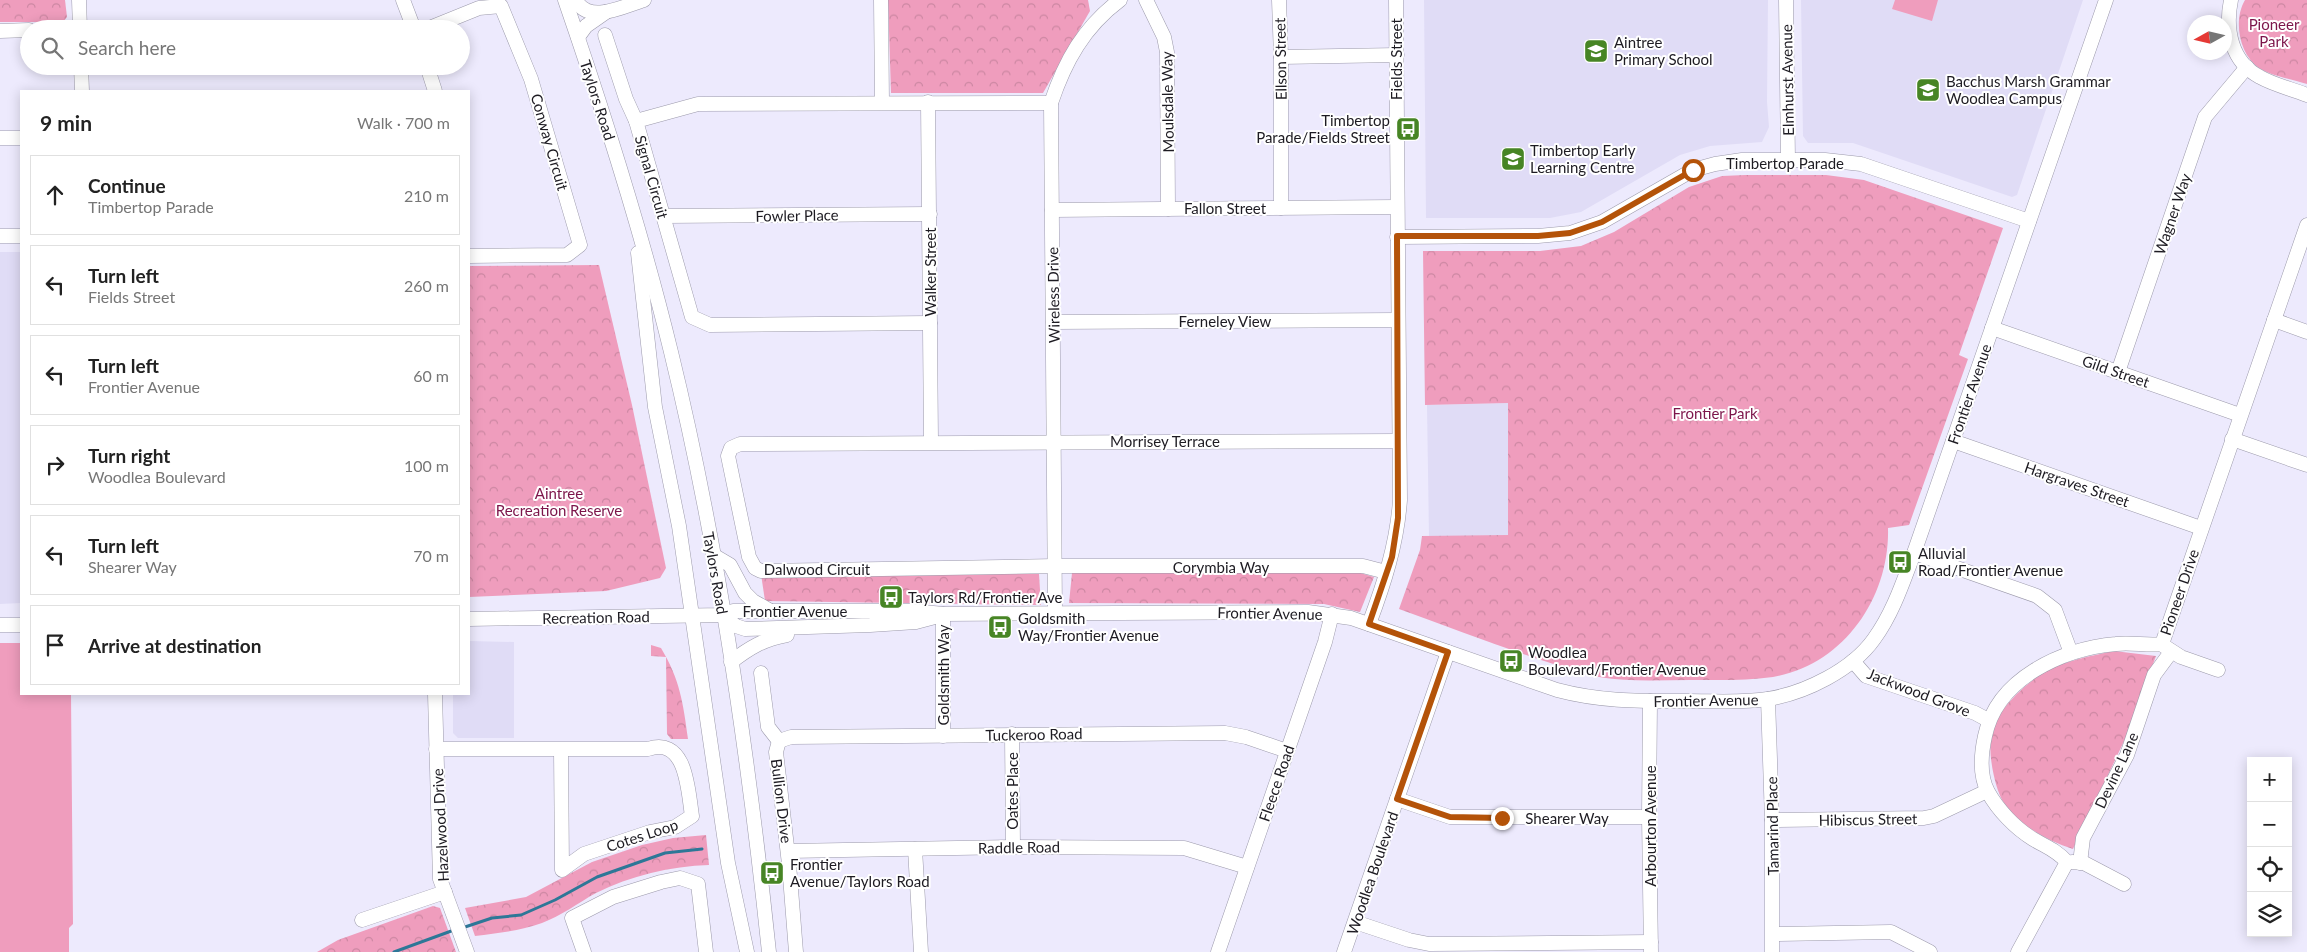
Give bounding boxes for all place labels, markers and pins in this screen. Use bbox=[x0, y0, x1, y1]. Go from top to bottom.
place label: Aintree Primary School bbox=[1614, 33, 1713, 68]
school or university icon: Aintree Primary School bbox=[1583, 38, 1609, 64]
place label: Bacchus Marsh Grammar Woodlea Campus bbox=[1946, 72, 2111, 107]
school or university icon: Bacchus Marsh Grammar Woodlea Campus bbox=[1915, 77, 1941, 103]
place label: Timbertop Parade/Fields Street bbox=[1256, 111, 1391, 146]
bus stop icon: Timbertop Parade/Fields Street bbox=[1395, 116, 1421, 142]
place label: Timbertop Early Learning Centre bbox=[1530, 141, 1636, 176]
school or university icon: Timbertop Early Learning Centre bbox=[1500, 146, 1526, 172]
place label: Alluvial Road/Frontier Avenue bbox=[1918, 544, 2063, 579]
bus stop icon: Alluvial Road/Frontier Avenue bbox=[1887, 549, 1913, 575]
bus stop icon: Taylors Rd/Frontier Ave bbox=[878, 584, 904, 610]
place label: Taylors Rd/Frontier Ave bbox=[908, 588, 1063, 606]
place label: Goldsmith Way/Frontier Avenue bbox=[1018, 609, 1159, 644]
bus stop icon: Goldsmith Way/Frontier Avenue bbox=[987, 614, 1013, 640]
place label: Woodlea Boulevard/Frontier Avenue bbox=[1528, 643, 1706, 678]
bus stop icon: Woodlea Boulevard/Frontier Avenue bbox=[1498, 648, 1524, 674]
place label: Frontier Avenue/Taylors Road bbox=[790, 855, 930, 890]
bus stop icon: Frontier Avenue/Taylors Road bbox=[759, 860, 785, 886]

